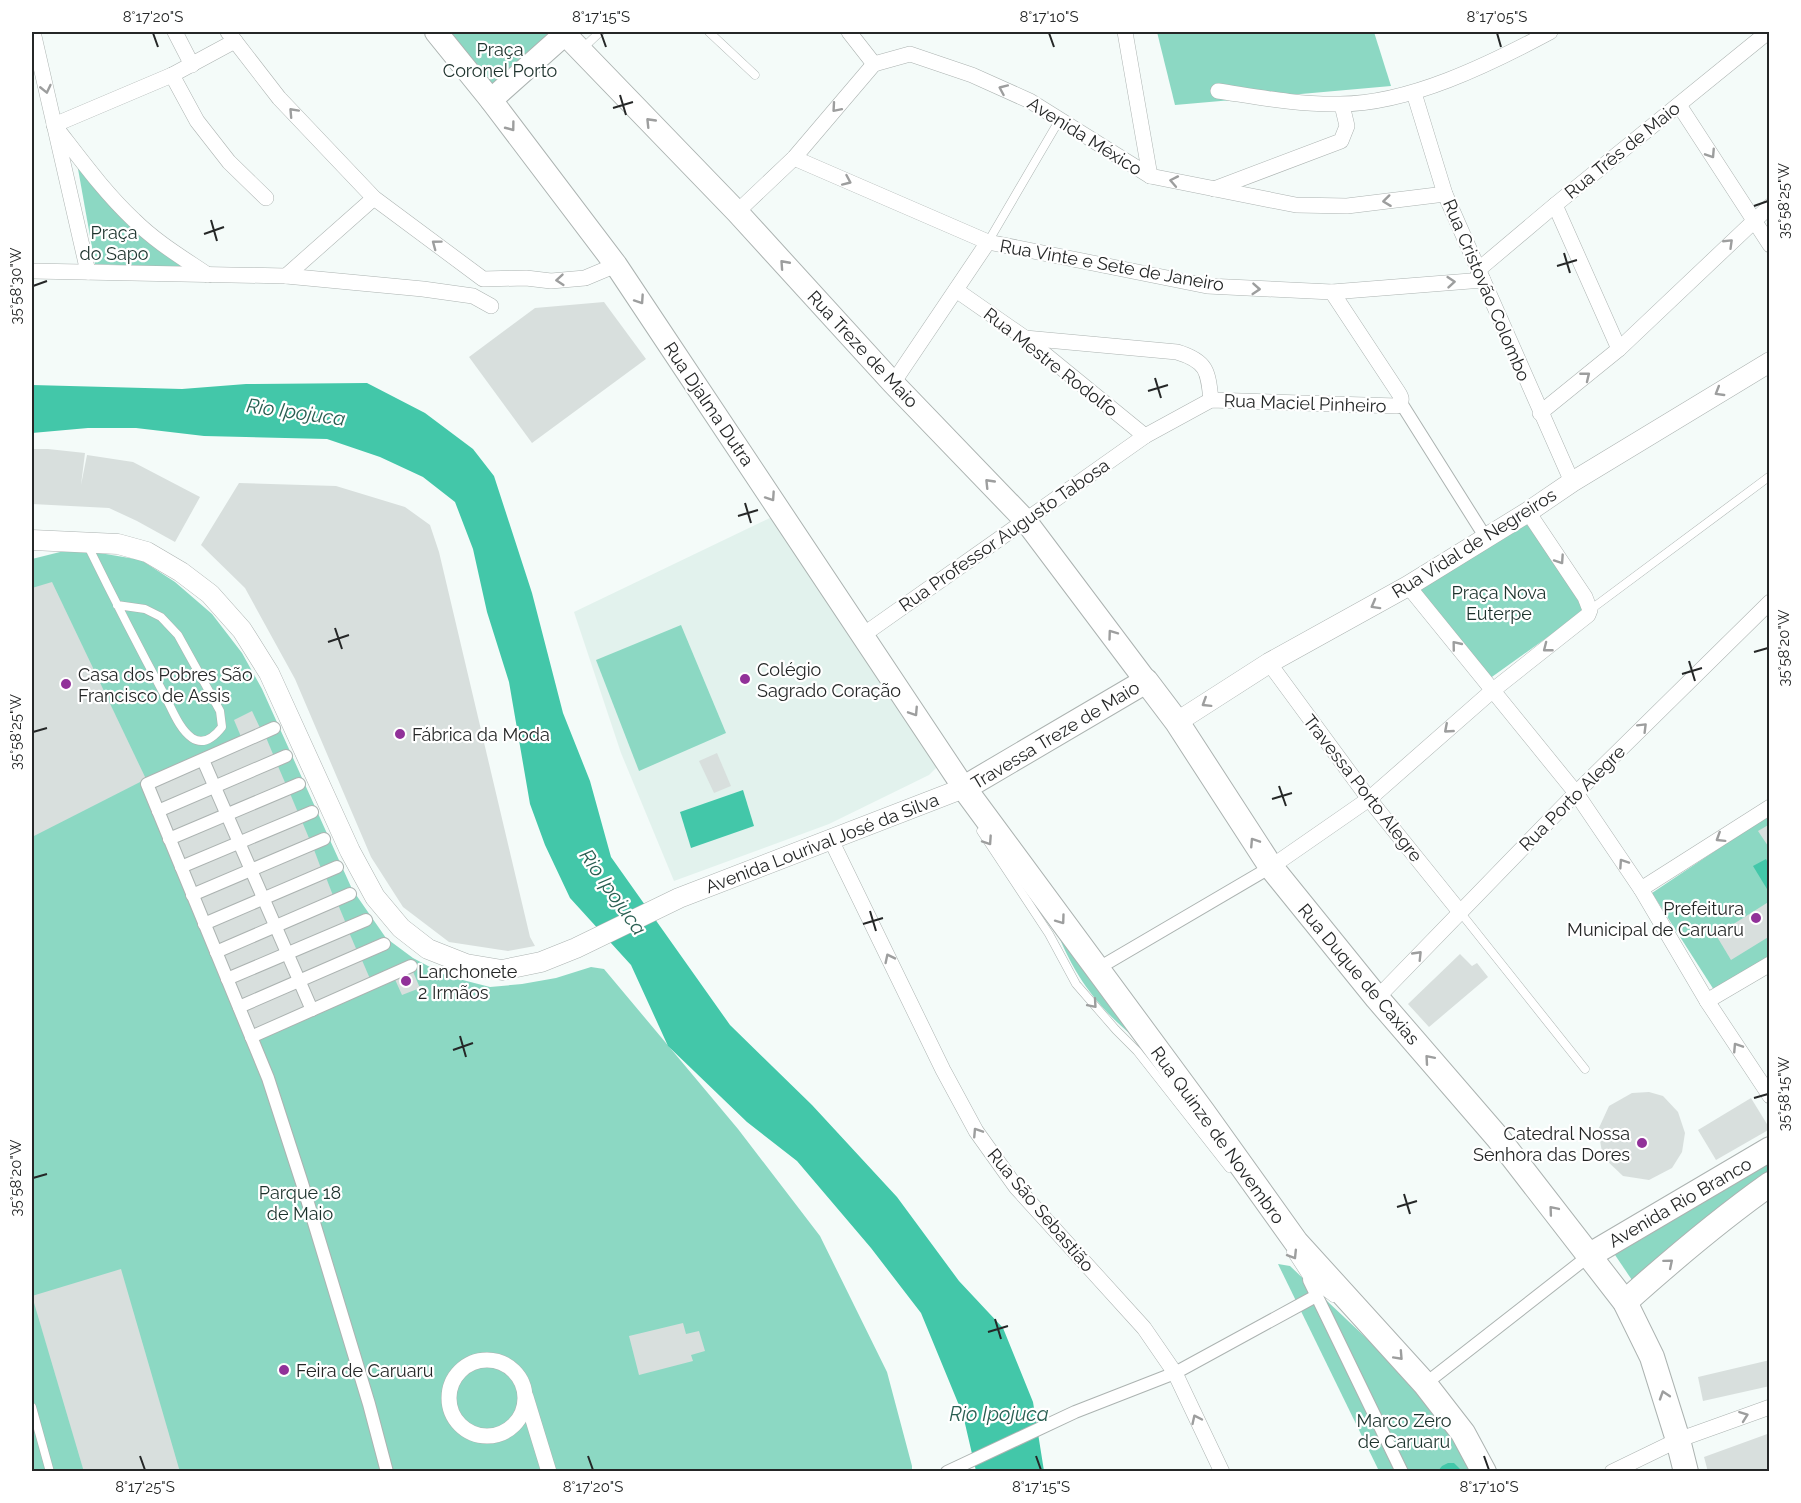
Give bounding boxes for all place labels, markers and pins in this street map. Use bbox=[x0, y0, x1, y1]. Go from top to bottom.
place label: Colégio Sagrado Coração bbox=[757, 659, 901, 701]
place label: Casa dos Pobres São Francisco de Assis bbox=[78, 664, 253, 706]
marker: Colégio Sagrado Coração bbox=[738, 672, 752, 686]
marker: Casa dos Pobres São Francisco de Assis bbox=[59, 677, 73, 691]
place label: Fábrica da Moda bbox=[412, 724, 550, 745]
marker: Fábrica da Moda bbox=[393, 727, 407, 741]
place label: Prefeitura Municipal de Caruaru bbox=[1567, 898, 1744, 940]
marker: Prefeitura Municipal de Caruaru bbox=[1749, 911, 1763, 925]
place label: Lanchonete 2 Irmãos bbox=[418, 961, 518, 1003]
marker: Lanchonete 2 Irmãos bbox=[399, 974, 413, 988]
place label: Catedral Nossa Senhora das Dores bbox=[1473, 1123, 1630, 1165]
marker: Catedral Nossa Senhora das Dores bbox=[1635, 1136, 1649, 1150]
place label: Feira de Caruaru bbox=[296, 1360, 434, 1381]
marker: Feira de Caruaru bbox=[277, 1363, 291, 1377]

